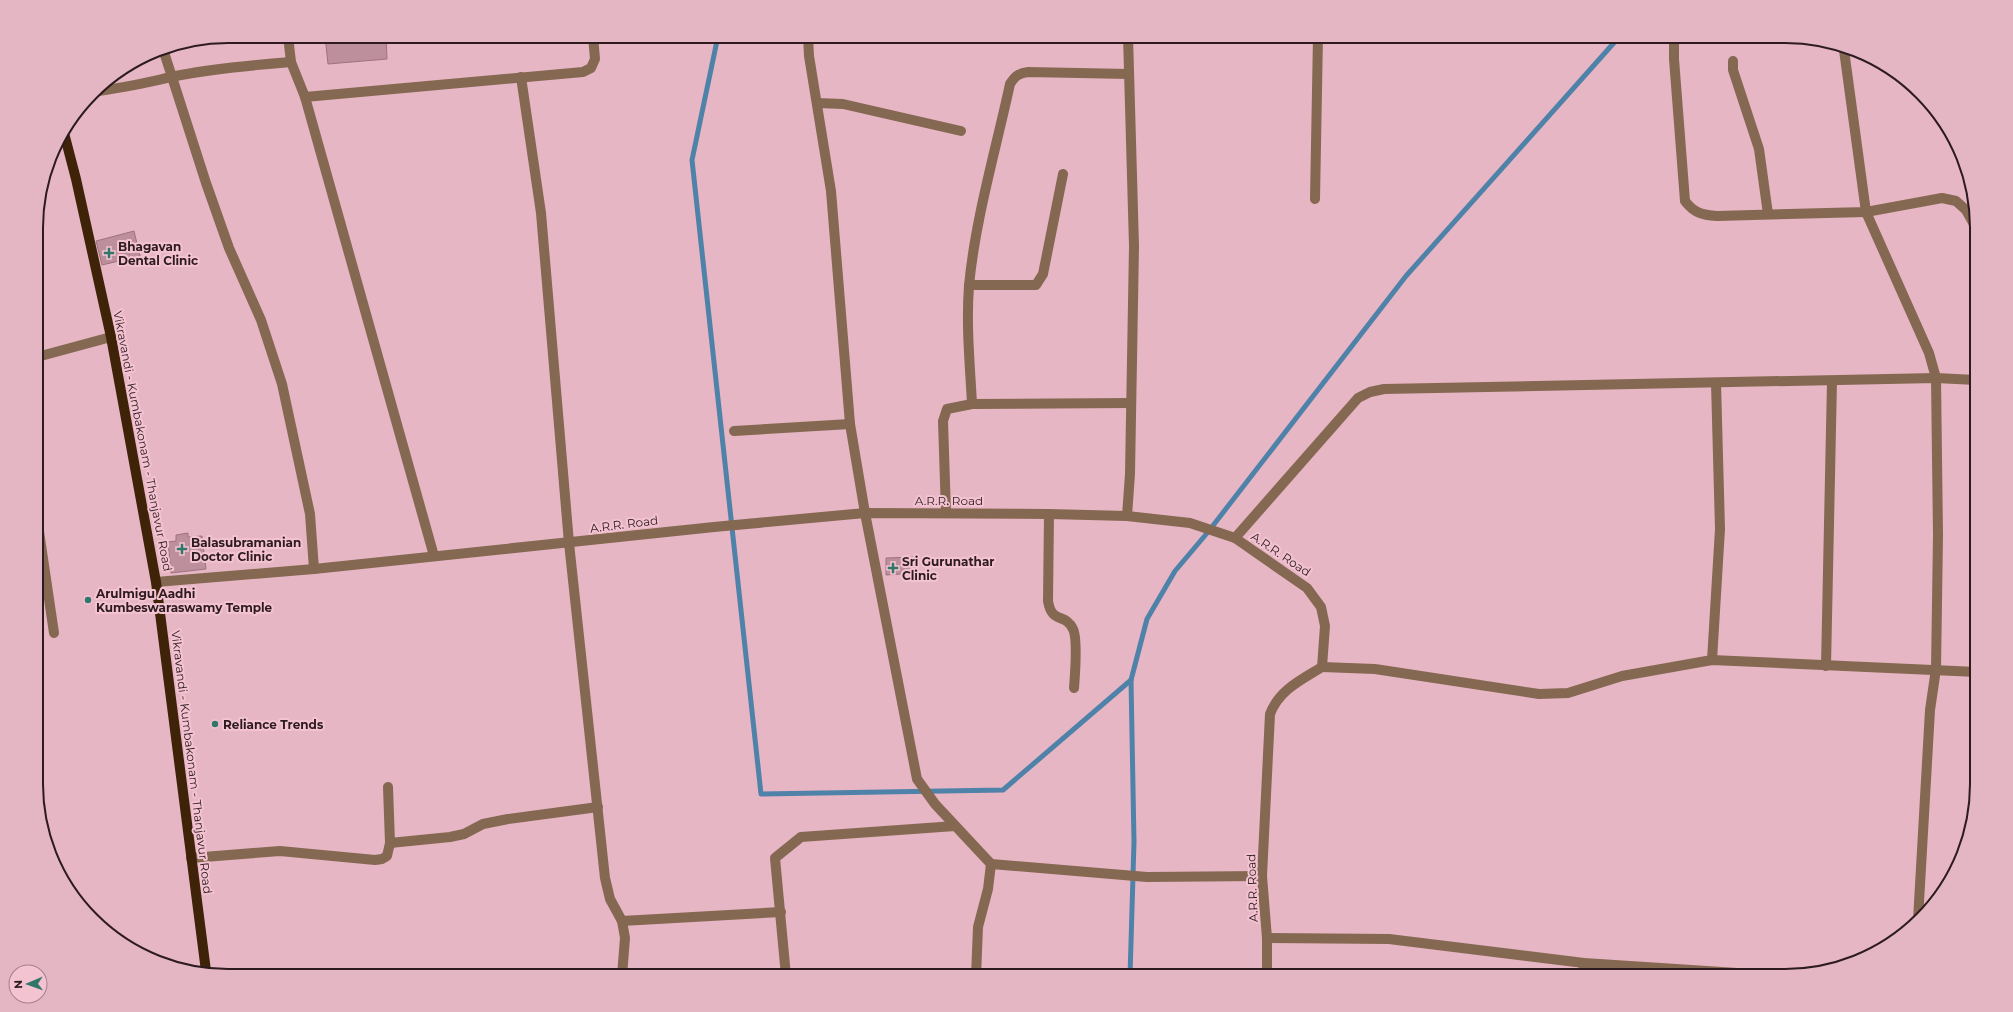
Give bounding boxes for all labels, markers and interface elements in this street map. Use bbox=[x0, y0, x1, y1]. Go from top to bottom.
place label: Bhagavan Dental Clinic bbox=[118, 239, 198, 268]
marker: Bhagavan Dental Clinic bbox=[103, 247, 115, 259]
street label: Vikravandi - Kumbakonam - Thanjavur Road bbox=[110, 309, 176, 573]
street label: A.R.R. Road bbox=[915, 493, 983, 508]
street label: A.R.R. Road bbox=[589, 512, 659, 536]
street label: A.R.R. Road bbox=[1248, 529, 1314, 579]
place label: Balasubramanian Doctor Clinic bbox=[191, 535, 301, 564]
marker: Balasubramanian Doctor Clinic bbox=[176, 543, 188, 555]
place label: Sri Gurunathar Clinic bbox=[902, 554, 995, 583]
marker: Sri Gurunathar Clinic bbox=[887, 562, 899, 574]
place label: Arulmigu Aadhi Kumbeswaraswamy Temple bbox=[95, 586, 273, 615]
marker: Arulmigu Aadhi Kumbeswaraswamy Temple bbox=[83, 595, 93, 605]
street label: Vikravandi - Kumbakonam - Thanjavur Road bbox=[168, 629, 216, 895]
place label: Reliance Trends bbox=[223, 717, 324, 732]
marker: Reliance Trends bbox=[210, 719, 220, 729]
street label: A.R.R. Road bbox=[1243, 854, 1261, 922]
north arrow bbox=[8, 964, 48, 1004]
text: N bbox=[11, 980, 25, 989]

